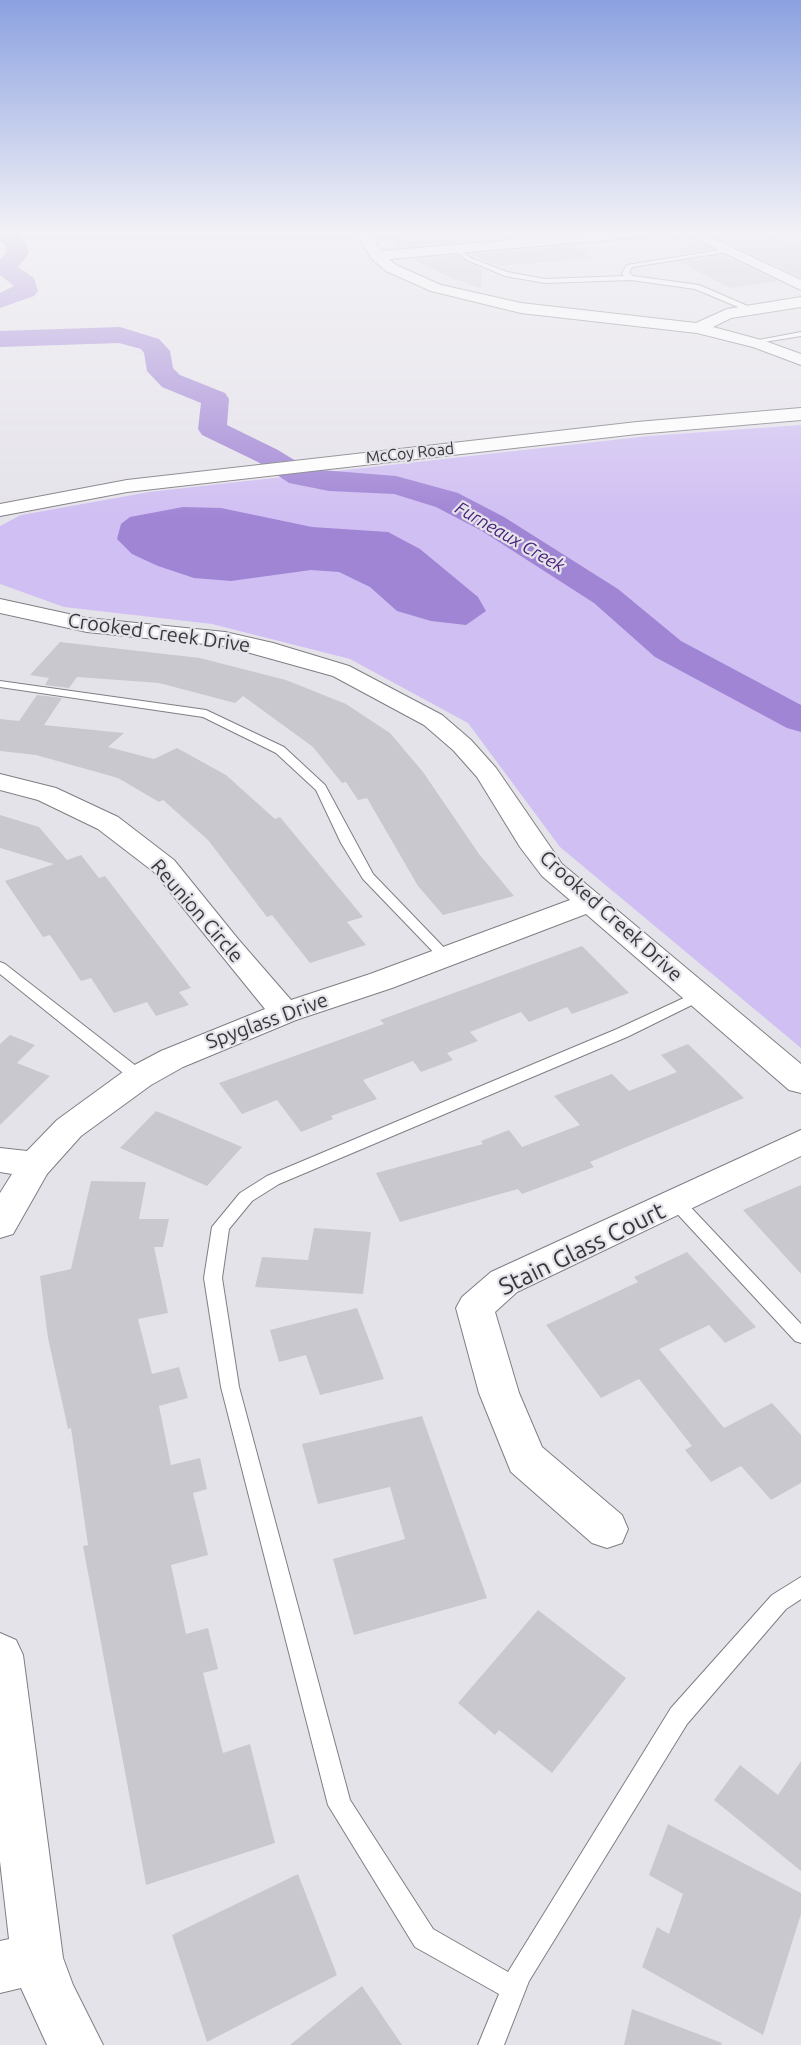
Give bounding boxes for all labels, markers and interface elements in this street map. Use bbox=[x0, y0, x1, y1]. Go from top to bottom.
street label: McCoy Road bbox=[365, 439, 455, 467]
water label: Furneaux Creek bbox=[451, 497, 569, 577]
street label: Crooked Creek Drive bbox=[66, 608, 252, 658]
street label: Crooked Creek Drive bbox=[535, 845, 687, 987]
street label: Reunion Circle bbox=[146, 854, 248, 968]
street label: Spyglass Drive bbox=[203, 988, 331, 1054]
street label: Stain Glass Court bbox=[494, 1196, 670, 1302]

